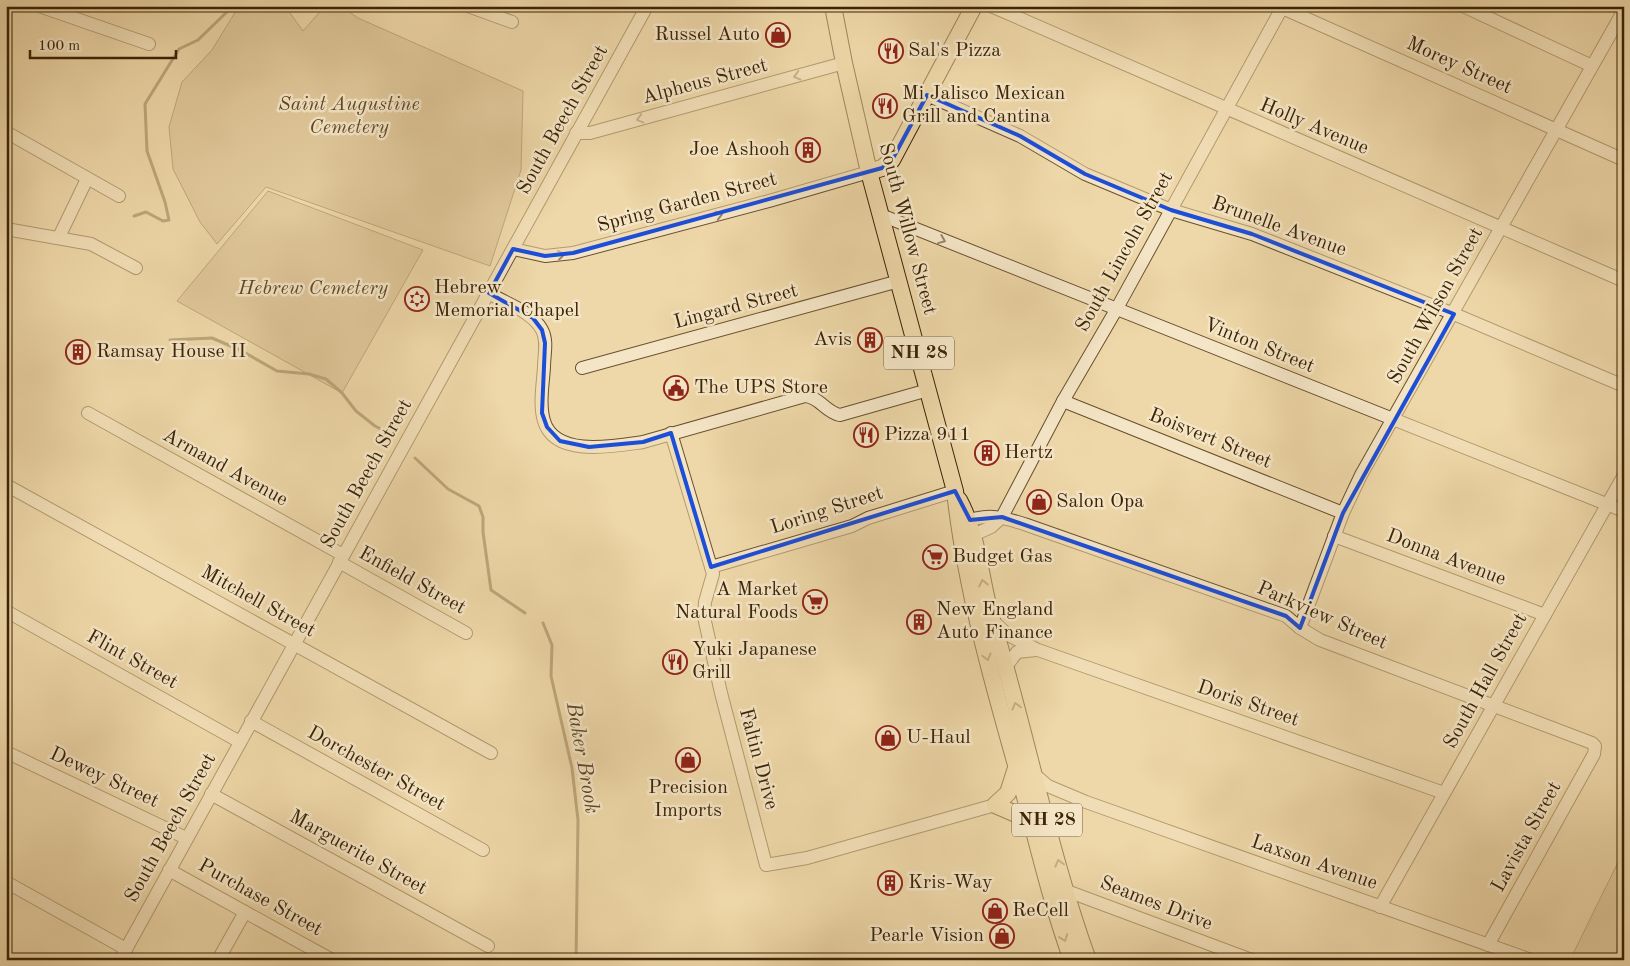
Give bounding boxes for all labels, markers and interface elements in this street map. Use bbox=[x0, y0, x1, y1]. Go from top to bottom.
shop icon: Russel Auto bbox=[765, 22, 791, 48]
place label: Russel Auto bbox=[655, 25, 760, 45]
scale bar bbox=[30, 28, 176, 60]
street label: Morey Street bbox=[1403, 34, 1515, 98]
restaurant icon: Sal's Pizza bbox=[878, 38, 904, 64]
text: 100 m bbox=[38, 39, 80, 54]
place label: Sal's Pizza bbox=[908, 41, 1001, 61]
street label: South Beech Street bbox=[514, 42, 612, 198]
street label: Alpheus Street bbox=[640, 56, 770, 108]
one-way arrow bbox=[793, 71, 801, 81]
place label: Mi Jalisco Mexican Grill and Cantina bbox=[902, 84, 1066, 127]
restaurant icon: Mi Jalisco Mexican Grill and Cantina bbox=[872, 93, 898, 119]
park label: Saint Augustine Cemetery bbox=[278, 95, 420, 138]
street label: Holly Avenue bbox=[1257, 95, 1371, 159]
one-way arrow bbox=[636, 114, 645, 124]
building icon: Joe Ashooh bbox=[795, 137, 821, 163]
place label: Joe Ashooh bbox=[689, 140, 790, 160]
street label: South Willow Street bbox=[874, 141, 940, 317]
street label: Spring Garden Street bbox=[595, 169, 779, 237]
street label: South Lincoln Street bbox=[1073, 169, 1177, 335]
street label: Brunelle Avenue bbox=[1209, 193, 1349, 261]
one-way arrow bbox=[714, 210, 723, 221]
street label: South Wilson Street bbox=[1385, 224, 1487, 388]
one-way arrow bbox=[937, 233, 946, 244]
one-way arrow bbox=[558, 250, 566, 261]
place label: Hebrew Memorial Chapel bbox=[434, 278, 579, 321]
park label: Hebrew Cemetery bbox=[237, 279, 389, 299]
street label: Lingard Street bbox=[672, 281, 800, 333]
synagogue icon: Hebrew Memorial Chapel bbox=[404, 286, 430, 312]
street label: Vinton Street bbox=[1201, 315, 1317, 377]
building icon: Avis bbox=[857, 327, 883, 353]
place label: Avis bbox=[813, 330, 852, 350]
road number: NH 28 bbox=[884, 336, 954, 369]
building icon: Ramsay House II bbox=[65, 339, 91, 365]
place label: Ramsay House II bbox=[96, 342, 246, 362]
public building icon: The UPS Store bbox=[663, 375, 689, 401]
place label: The UPS Store bbox=[694, 378, 828, 398]
street label: South Beech Street bbox=[318, 396, 416, 552]
street label: Boisvert Street bbox=[1146, 405, 1274, 473]
restaurant icon: Pizza 911 bbox=[853, 422, 879, 448]
street label: Armand Avenue bbox=[159, 425, 291, 511]
place label: Pizza 911 bbox=[884, 425, 971, 445]
building icon: Hertz bbox=[974, 440, 1000, 466]
place label: Hertz bbox=[1004, 443, 1053, 463]
street label: Loring Street bbox=[768, 483, 886, 539]
shop icon: Salon Opa bbox=[1026, 489, 1052, 515]
place label: Salon Opa bbox=[1056, 492, 1144, 512]
street label: Donna Avenue bbox=[1384, 526, 1508, 590]
street label: Enfield Street bbox=[355, 543, 469, 619]
supermarket icon: Budget Gas bbox=[922, 544, 948, 570]
place label: Budget Gas bbox=[952, 547, 1052, 567]
street label: Mitchell Street bbox=[197, 562, 319, 642]
one-way arrow bbox=[979, 578, 989, 587]
street label: Parkview Street bbox=[1254, 578, 1390, 654]
place label: A Market Natural Foods bbox=[675, 580, 798, 623]
supermarket icon: A Market Natural Foods bbox=[802, 589, 828, 615]
place label: New England Auto Finance bbox=[936, 600, 1054, 643]
building icon: New England Auto Finance bbox=[906, 609, 932, 635]
street label: South Hall Street bbox=[1441, 610, 1531, 752]
street label: Flint Street bbox=[83, 627, 181, 693]
place label: Yuki Japanese Grill bbox=[692, 640, 817, 683]
restaurant icon: Yuki Japanese Grill bbox=[662, 649, 688, 675]
one-way arrow bbox=[981, 652, 992, 661]
street label: Doris Street bbox=[1194, 677, 1302, 731]
water label: Baker Brook bbox=[562, 700, 602, 815]
one-way arrow bbox=[1011, 703, 1021, 711]
street label: Faltin Drive bbox=[735, 706, 781, 812]
street label: Dorchester Street bbox=[304, 723, 448, 815]
shop icon: U-Haul bbox=[875, 725, 901, 751]
place label: U-Haul bbox=[906, 728, 971, 748]
street label: Dewey Street bbox=[46, 744, 162, 812]
shop icon: Precision Imports bbox=[675, 747, 701, 773]
street label: South Beech Street bbox=[122, 750, 220, 906]
place label: Precision Imports bbox=[648, 778, 728, 821]
street label: Lavista Street bbox=[1488, 778, 1566, 896]
road number: NH 28 bbox=[1012, 804, 1082, 836]
street label: Marguerite Street bbox=[286, 807, 430, 899]
street label: Laxson Avenue bbox=[1248, 832, 1380, 894]
street label: Purchase Street bbox=[195, 856, 325, 940]
one-way arrow bbox=[1054, 859, 1064, 868]
building icon: Kris-Way bbox=[877, 870, 903, 896]
place label: Kris-Way bbox=[908, 873, 993, 893]
street label: Seames Drive bbox=[1097, 873, 1215, 935]
shop icon: ReCell bbox=[982, 898, 1008, 924]
place label: ReCell bbox=[1012, 901, 1069, 921]
shop icon: Pearle Vision bbox=[989, 923, 1015, 949]
place label: Pearle Vision bbox=[869, 926, 984, 946]
one-way arrow bbox=[1059, 934, 1069, 942]

